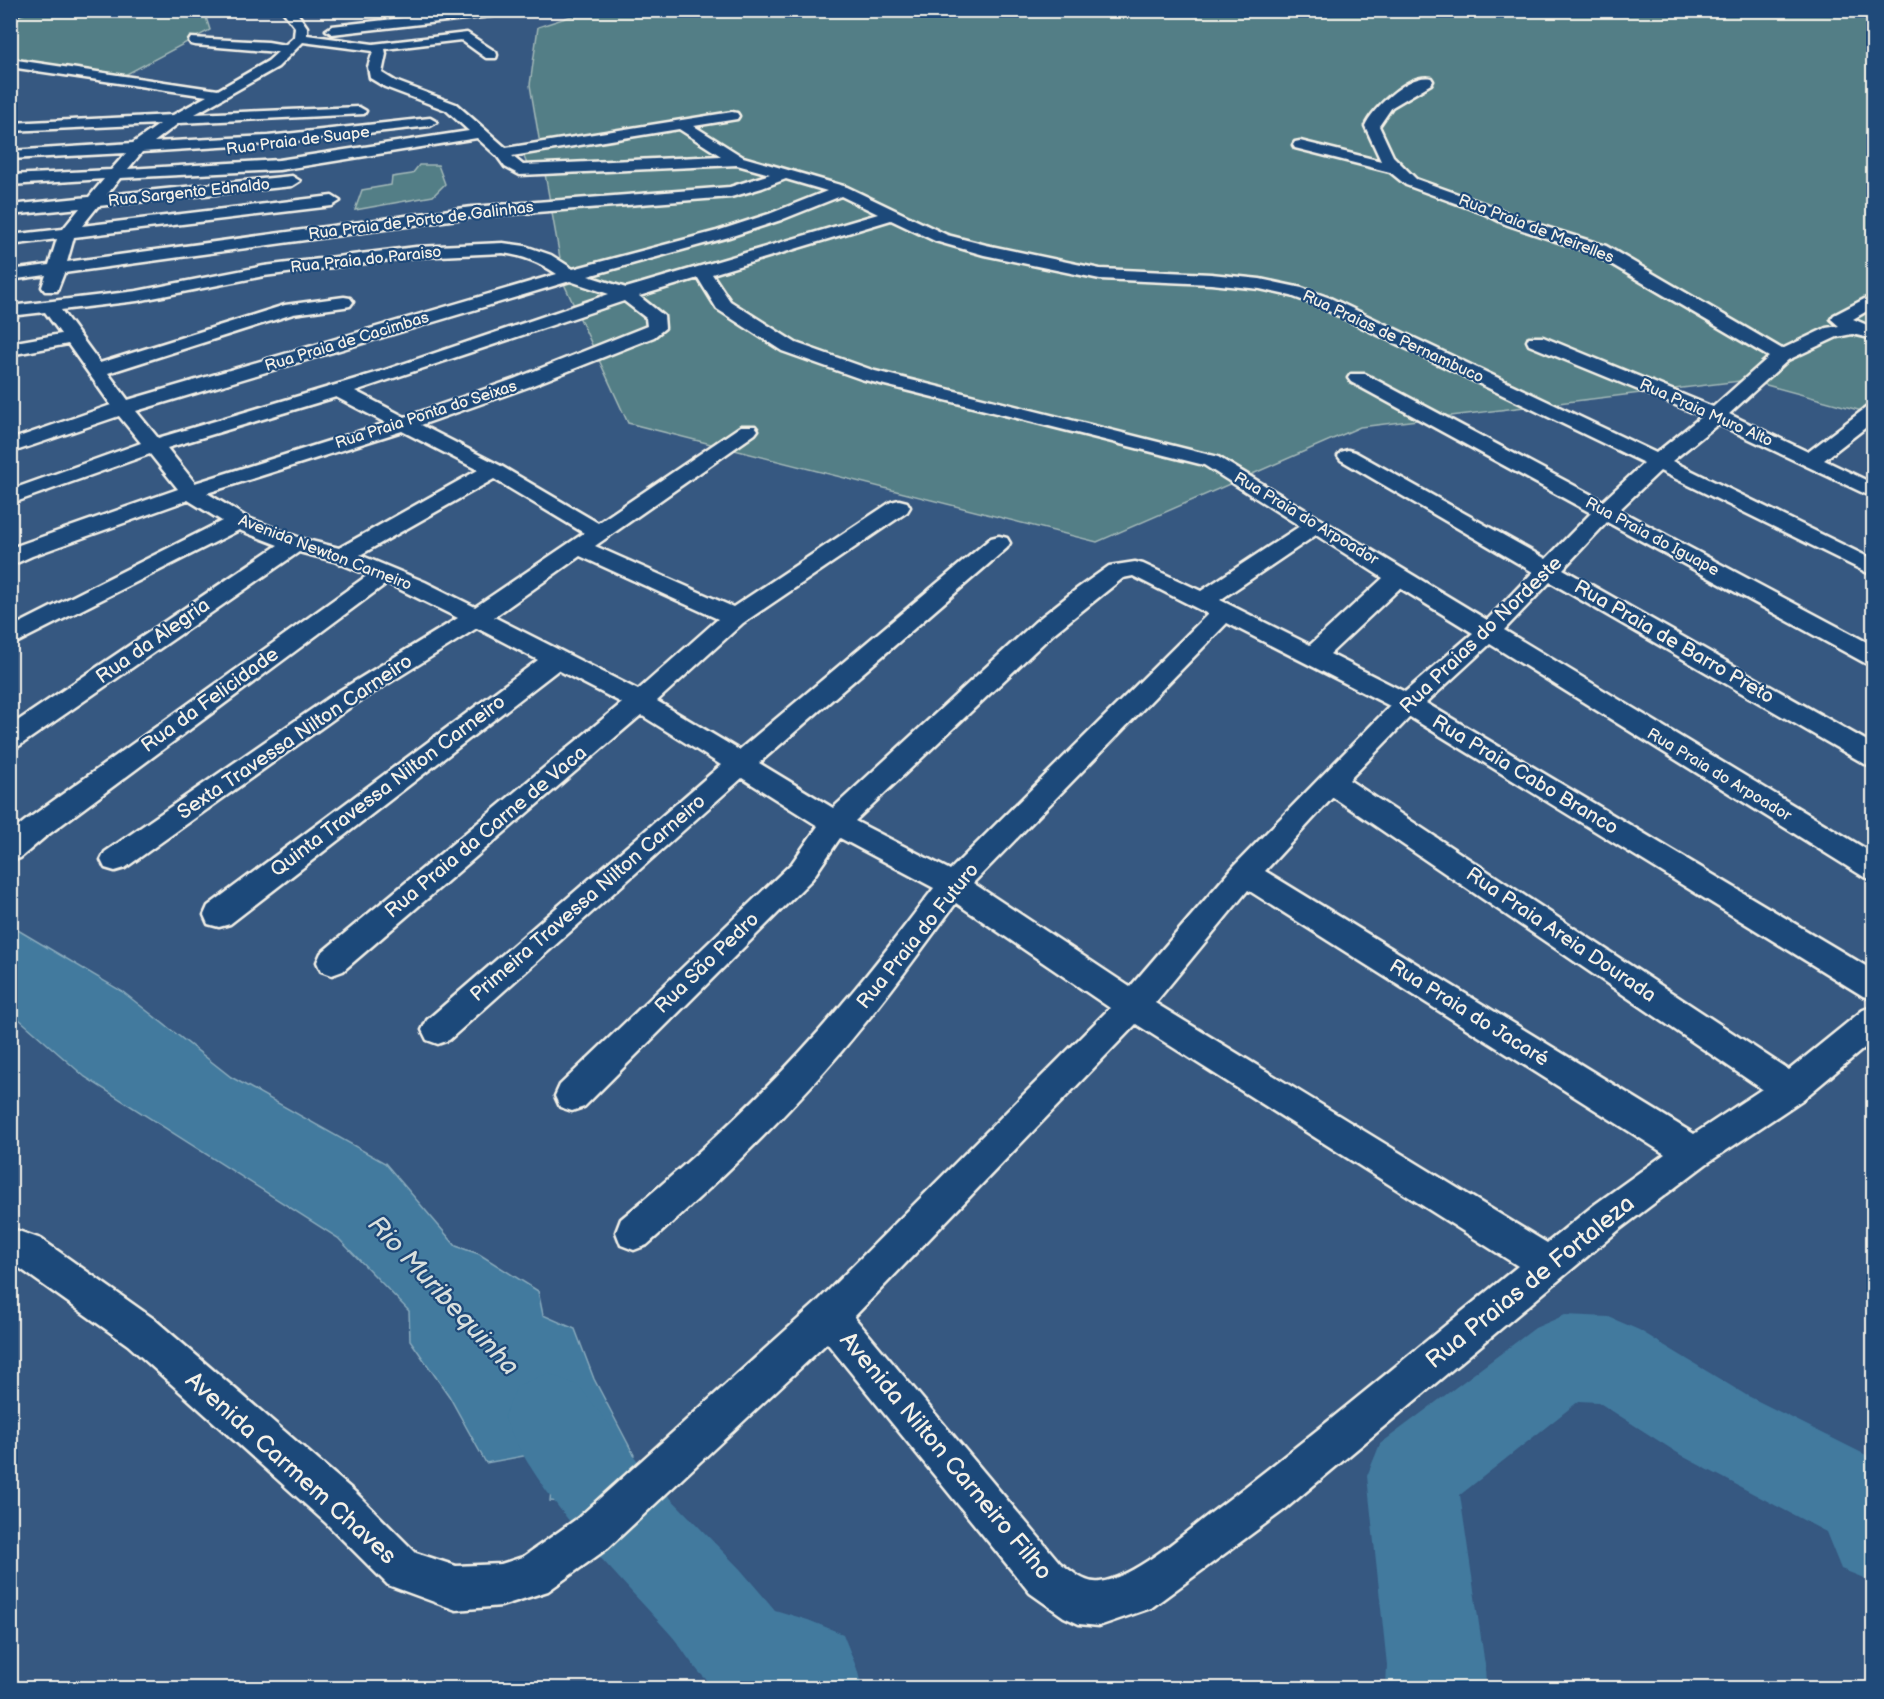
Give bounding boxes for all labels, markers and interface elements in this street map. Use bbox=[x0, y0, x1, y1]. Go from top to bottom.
street label: Rua Praia de Suape bbox=[225, 123, 371, 159]
street label: Rua Sargento Ednaldo bbox=[107, 175, 271, 211]
street label: Rua Praia de Meirelles bbox=[1456, 191, 1616, 267]
street label: Rua Praia de Porto de Galinhas bbox=[307, 198, 535, 244]
street label: Rua Praia do Paraiso bbox=[290, 243, 442, 277]
street label: Rua Praias de Pernambuco bbox=[1299, 287, 1487, 387]
street label: Rua Praia de Cacimbas bbox=[263, 308, 431, 376]
street label: Rua Praia Muro Alto bbox=[1636, 375, 1776, 451]
street label: Rua Praia Ponta do Seixas bbox=[333, 377, 519, 453]
street label: Rua Praia do Arpoador bbox=[1230, 468, 1382, 570]
street label: Rua Praia do Iguape bbox=[1582, 494, 1723, 581]
street label: Avenida Newton Carneiro bbox=[236, 511, 414, 595]
street label: Rua Praias do Nordeste bbox=[1395, 551, 1567, 719]
street label: Rua Praia de Barro Preto bbox=[1570, 575, 1778, 709]
street label: Rua da Alegria bbox=[91, 593, 215, 689]
street label: Rua da Felicidade bbox=[137, 642, 284, 758]
street label: Sexta Travessa Nilton Carneiro bbox=[173, 649, 417, 825]
street label: Quinta Travessa Nilton Carneiro bbox=[266, 690, 510, 882]
street label: Rua Praia Cabo Branco bbox=[1428, 710, 1622, 840]
street label: Rua Praia do Arpoador bbox=[1643, 724, 1795, 826]
street label: Rua Praia da Carne de Vaca bbox=[380, 741, 592, 923]
street label: Primeira Travessa Nilton Carneiro bbox=[465, 789, 711, 1007]
street label: Rua Praia do Futuro bbox=[852, 858, 984, 1014]
street label: Rua Praia Areia Dourada bbox=[1461, 862, 1661, 1008]
street label: Rua São Pedro bbox=[650, 907, 764, 1019]
street label: Rua Praia do Jacaré bbox=[1385, 954, 1553, 1072]
street label: Rua Praias de Fortaleza bbox=[1420, 1189, 1640, 1375]
water label: Rio Muribequinha bbox=[361, 1210, 525, 1382]
street label: Avenida Nilton Carneiro Filho bbox=[834, 1326, 1058, 1586]
street label: Avenida Carmem Chaves bbox=[180, 1366, 402, 1570]

